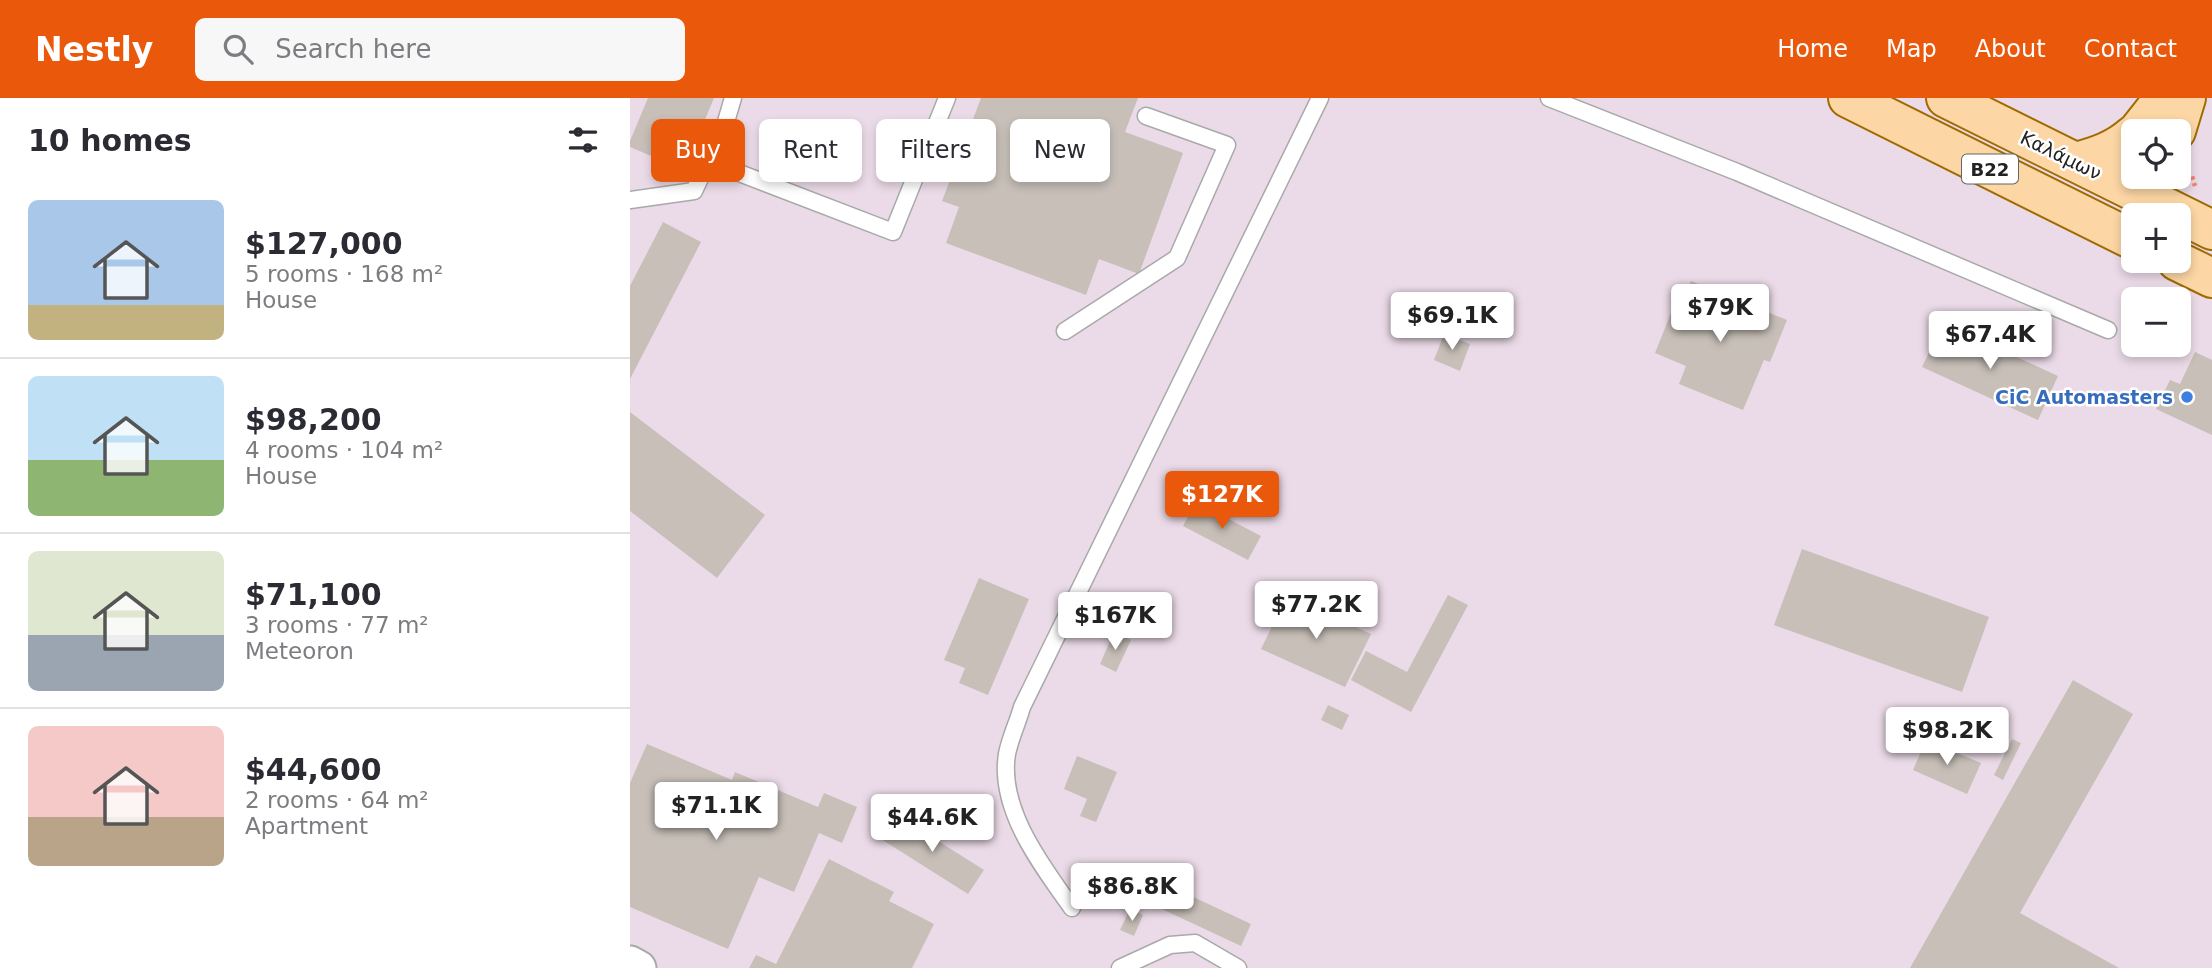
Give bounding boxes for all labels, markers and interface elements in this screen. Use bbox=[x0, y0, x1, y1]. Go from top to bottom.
search box bbox=[195, 18, 685, 81]
text: Nestly bbox=[35, 30, 153, 69]
icon: search bbox=[219, 30, 257, 68]
text: Search here bbox=[275, 34, 431, 64]
text: Home bbox=[1777, 35, 1848, 63]
text: Map bbox=[1886, 35, 1937, 63]
text: About bbox=[1975, 35, 2046, 63]
text: Contact bbox=[2084, 35, 2177, 63]
chip: Buy bbox=[651, 119, 745, 182]
chip: Rent bbox=[759, 119, 862, 182]
chip: Filters bbox=[876, 119, 996, 182]
chip: New bbox=[1010, 119, 1110, 182]
map controls bbox=[2121, 119, 2191, 357]
button: locate bbox=[2121, 119, 2191, 189]
icon: filters bbox=[564, 121, 602, 159]
text: 10 homes bbox=[28, 123, 192, 158]
street label: Καλάμων bbox=[2017, 126, 2105, 184]
road number: B22 bbox=[1962, 154, 2018, 184]
button: + bbox=[2121, 203, 2191, 273]
text: $127,000 bbox=[245, 226, 403, 261]
icon: home bbox=[84, 228, 168, 312]
text: 5 rooms · 168 m² bbox=[245, 261, 443, 287]
pin: $79K bbox=[1679, 285, 1761, 344]
text: House bbox=[245, 287, 317, 313]
button: − bbox=[2121, 287, 2191, 357]
pin: $69.1K bbox=[1395, 292, 1509, 352]
text: $79K bbox=[1687, 294, 1753, 320]
text: $69.1K bbox=[1407, 302, 1497, 328]
pin: $67.4K bbox=[1933, 312, 2047, 371]
text: $67.4K bbox=[1945, 321, 2035, 347]
place label: CiC Automasters bbox=[1995, 386, 2173, 408]
marker: CiC Automasters bbox=[2179, 389, 2195, 405]
text: $98,200 bbox=[245, 402, 382, 437]
icon: home bbox=[84, 404, 168, 488]
text: 4 rooms · 104 m² bbox=[245, 437, 443, 463]
text: House bbox=[245, 463, 317, 489]
pin: $127K bbox=[1173, 472, 1271, 531]
text: $127K bbox=[1181, 481, 1263, 507]
text: $71,100 bbox=[245, 577, 382, 612]
icon: home bbox=[84, 579, 168, 663]
pin: $77.2K bbox=[1259, 582, 1373, 641]
text: $77.2K bbox=[1271, 591, 1361, 617]
pin: $167K bbox=[1066, 592, 1164, 652]
text: $167K bbox=[1074, 602, 1156, 628]
text: 3 rooms · 77 m² bbox=[245, 612, 429, 638]
text: Meteoron bbox=[245, 638, 354, 664]
pin: $98.2K bbox=[1890, 708, 2004, 767]
text: $98.2K bbox=[1902, 717, 1992, 743]
text: $44,600 bbox=[245, 752, 382, 787]
icon: home bbox=[84, 754, 168, 838]
pin: $71.1K bbox=[659, 782, 773, 842]
text: 2 rooms · 64 m² bbox=[245, 787, 429, 813]
text: $71.1K bbox=[671, 792, 761, 818]
pin: $44.6K bbox=[875, 794, 989, 854]
text: $44.6K bbox=[887, 804, 977, 830]
text: Apartment bbox=[245, 813, 368, 839]
pin: $86.8K bbox=[1075, 864, 1189, 923]
text: $86.8K bbox=[1087, 873, 1177, 899]

